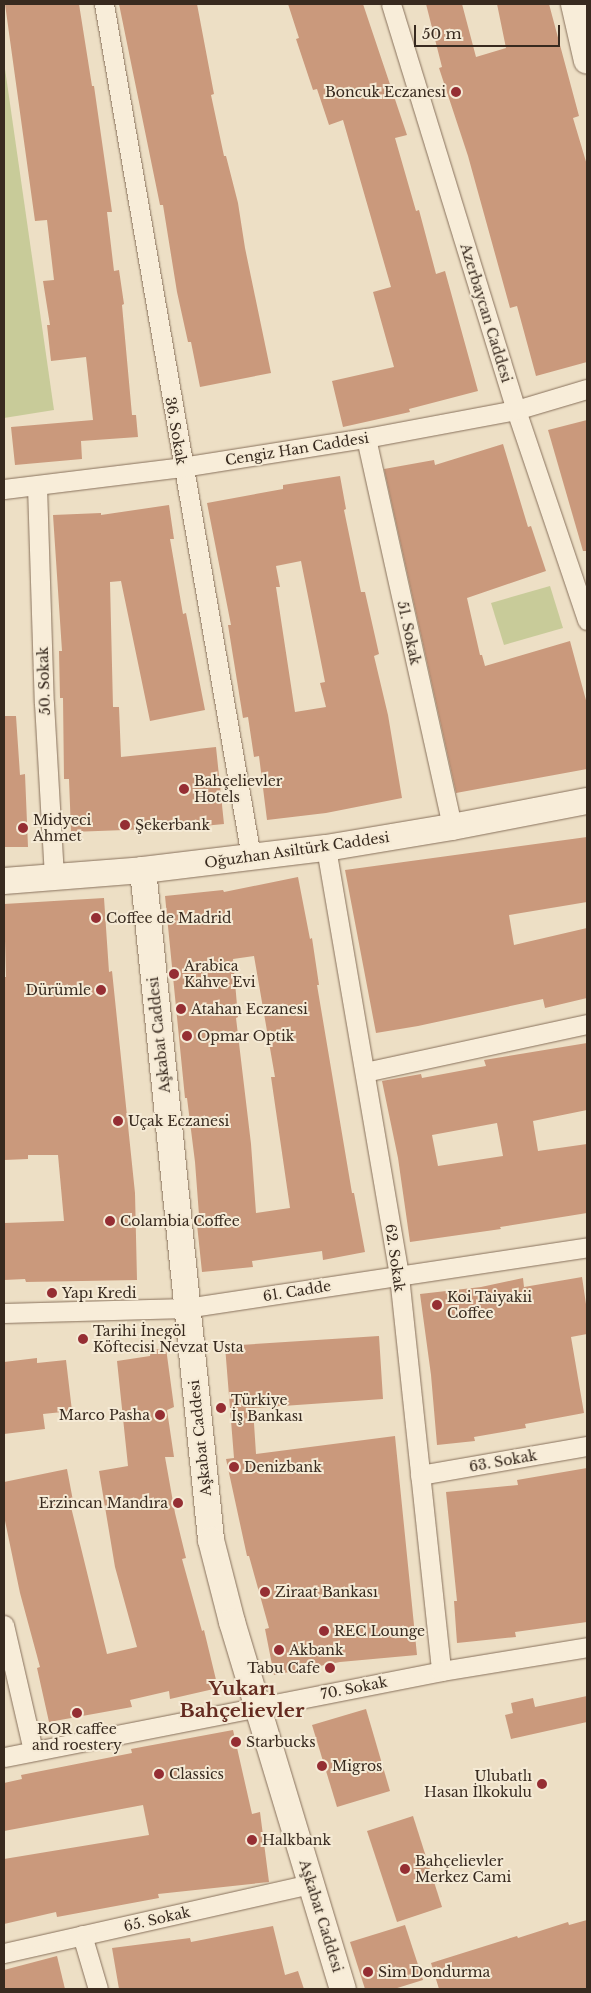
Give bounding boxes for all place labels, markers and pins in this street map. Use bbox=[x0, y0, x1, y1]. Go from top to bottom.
place label: Boncuk Eczanesi bbox=[325, 84, 446, 100]
marker: Boncuk Eczanesi bbox=[450, 86, 462, 98]
place label: Bahçelievler Hotels bbox=[194, 773, 282, 806]
marker: Bahçelievler Hotels bbox=[178, 783, 190, 795]
place label: Midyeci Ahmet bbox=[33, 812, 91, 844]
place label: Şekerbank bbox=[135, 817, 210, 833]
marker: Şekerbank bbox=[119, 819, 131, 831]
marker: Midyeci Ahmet bbox=[17, 822, 29, 834]
place label: Coffee de Madrid bbox=[106, 910, 231, 926]
marker: Coffee de Madrid bbox=[90, 912, 102, 924]
place label: Arabica Kahve Evi bbox=[184, 958, 256, 990]
marker: Arabica Kahve Evi bbox=[168, 968, 180, 980]
place label: Dürümle bbox=[26, 982, 91, 998]
marker: Dürümle bbox=[95, 984, 107, 996]
place label: Atahan Eczanesi bbox=[191, 1001, 308, 1017]
marker: Atahan Eczanesi bbox=[175, 1003, 187, 1015]
place label: Opmar Optik bbox=[197, 1028, 295, 1044]
marker: Opmar Optik bbox=[181, 1030, 193, 1042]
place label: Uçak Eczanesi bbox=[128, 1113, 229, 1129]
marker: Uçak Eczanesi bbox=[112, 1115, 124, 1127]
place label: Colambia Coffee bbox=[120, 1213, 240, 1229]
marker: Colambia Coffee bbox=[104, 1215, 116, 1227]
place label: Yapı Kredi bbox=[62, 1285, 137, 1301]
marker: Yapı Kredi bbox=[46, 1287, 58, 1299]
place label: Koi Taiyakii Coffee bbox=[447, 1289, 532, 1321]
marker: Koi Taiyakii Coffee bbox=[431, 1299, 443, 1311]
place label: Tarihi İnegöl Köftecisi Nevzat Usta bbox=[93, 1323, 244, 1355]
marker: Tarihi İnegöl Köftecisi Nevzat Usta bbox=[77, 1333, 89, 1345]
place label: Türkiye İş Bankası bbox=[231, 1392, 303, 1424]
marker: Türkiye İş Bankası bbox=[215, 1402, 227, 1414]
place label: Marco Pasha bbox=[59, 1407, 150, 1423]
marker: Marco Pasha bbox=[154, 1409, 166, 1421]
place label: Denizbank bbox=[244, 1459, 322, 1475]
marker: Denizbank bbox=[228, 1461, 240, 1473]
place label: Erzincan Mandıra bbox=[39, 1495, 168, 1511]
marker: Erzincan Mandıra bbox=[172, 1497, 184, 1509]
place label: Ziraat Bankası bbox=[275, 1584, 378, 1600]
marker: Ziraat Bankası bbox=[259, 1586, 271, 1598]
place label: REC Lounge bbox=[334, 1623, 425, 1639]
marker: REC Lounge bbox=[318, 1625, 330, 1637]
place label: Akbank bbox=[289, 1642, 344, 1658]
marker: Akbank bbox=[273, 1644, 285, 1656]
place label: Tabu Cafe bbox=[247, 1660, 320, 1676]
marker: Tabu Cafe bbox=[324, 1662, 336, 1674]
marker: ROR caffee and roestery bbox=[71, 1707, 83, 1719]
place label: ROR caffee and roestery bbox=[32, 1721, 122, 1754]
place label: Starbucks bbox=[246, 1734, 316, 1750]
marker: Starbucks bbox=[230, 1736, 242, 1748]
place label: Migros bbox=[332, 1758, 382, 1774]
marker: Migros bbox=[316, 1760, 328, 1772]
place label: Classics bbox=[169, 1766, 224, 1782]
marker: Classics bbox=[153, 1768, 165, 1780]
place label: Ulubatlı Hasan İlkokulu bbox=[424, 1768, 532, 1800]
marker: Ulubatlı Hasan İlkokulu bbox=[536, 1778, 548, 1790]
place label: Halkbank bbox=[262, 1832, 331, 1848]
marker: Halkbank bbox=[246, 1834, 258, 1846]
place label: Bahçelievler Merkez Cami bbox=[415, 1853, 511, 1885]
marker: Bahçelievler Merkez Cami bbox=[399, 1863, 411, 1875]
place label: Sim Dondurma bbox=[378, 1964, 490, 1980]
marker: Sim Dondurma bbox=[362, 1966, 374, 1978]

